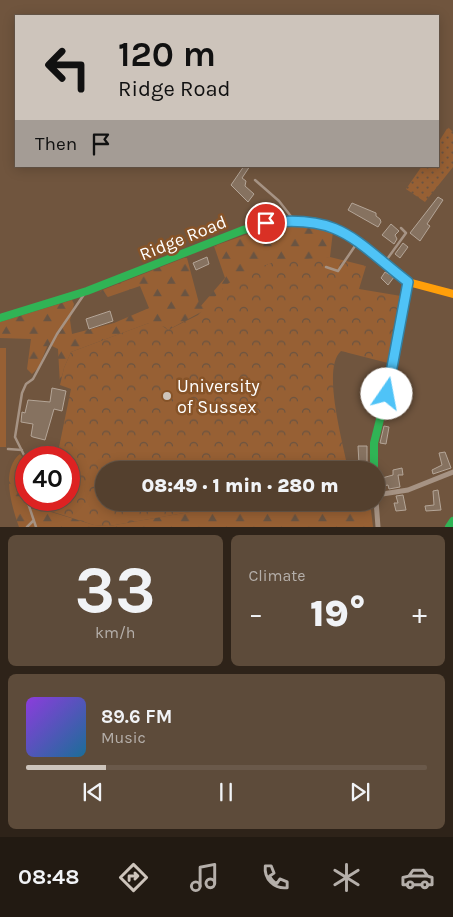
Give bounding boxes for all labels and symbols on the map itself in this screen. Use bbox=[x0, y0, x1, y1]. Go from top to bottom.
pin bbox=[245, 202, 287, 244]
street label: Ridge Road bbox=[136, 211, 230, 265]
position arrow bbox=[360, 367, 412, 419]
place label: University of Sussex bbox=[177, 375, 260, 418]
marker: University of Sussex bbox=[161, 390, 173, 402]
speed limit sign: 40 bbox=[15, 446, 80, 511]

